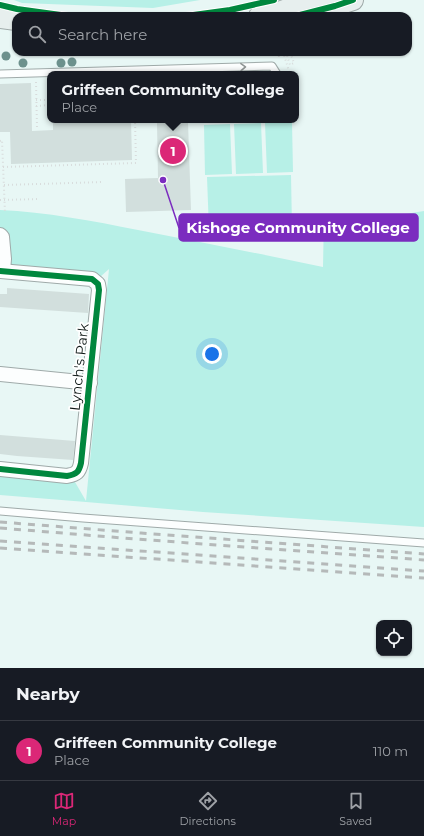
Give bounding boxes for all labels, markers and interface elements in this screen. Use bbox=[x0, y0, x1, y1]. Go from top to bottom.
search box bbox=[12, 12, 412, 56]
icon: search bbox=[26, 23, 48, 45]
text: Search here bbox=[58, 25, 147, 44]
one-way arrow bbox=[240, 63, 246, 71]
popup bbox=[47, 71, 299, 123]
text: Griffeen Community College bbox=[62, 80, 284, 99]
text: Place bbox=[62, 99, 97, 115]
pin: 1 bbox=[160, 136, 186, 166]
callout: Kishoge Community College bbox=[179, 214, 418, 241]
text: Kishoge Community College bbox=[186, 218, 410, 237]
street label: Lynch's Park bbox=[65, 322, 93, 412]
your location bbox=[202, 344, 222, 364]
map controls bbox=[376, 620, 412, 656]
button: locate bbox=[376, 620, 412, 656]
text: Nearby bbox=[16, 684, 80, 704]
text: Griffeen Community College bbox=[54, 733, 277, 752]
text: 1 bbox=[26, 743, 32, 759]
text: 110 m bbox=[373, 743, 408, 759]
text: Place bbox=[54, 752, 90, 768]
tab: Map bbox=[52, 790, 76, 828]
tab: Directions bbox=[180, 790, 236, 828]
tab: Saved bbox=[339, 790, 372, 828]

